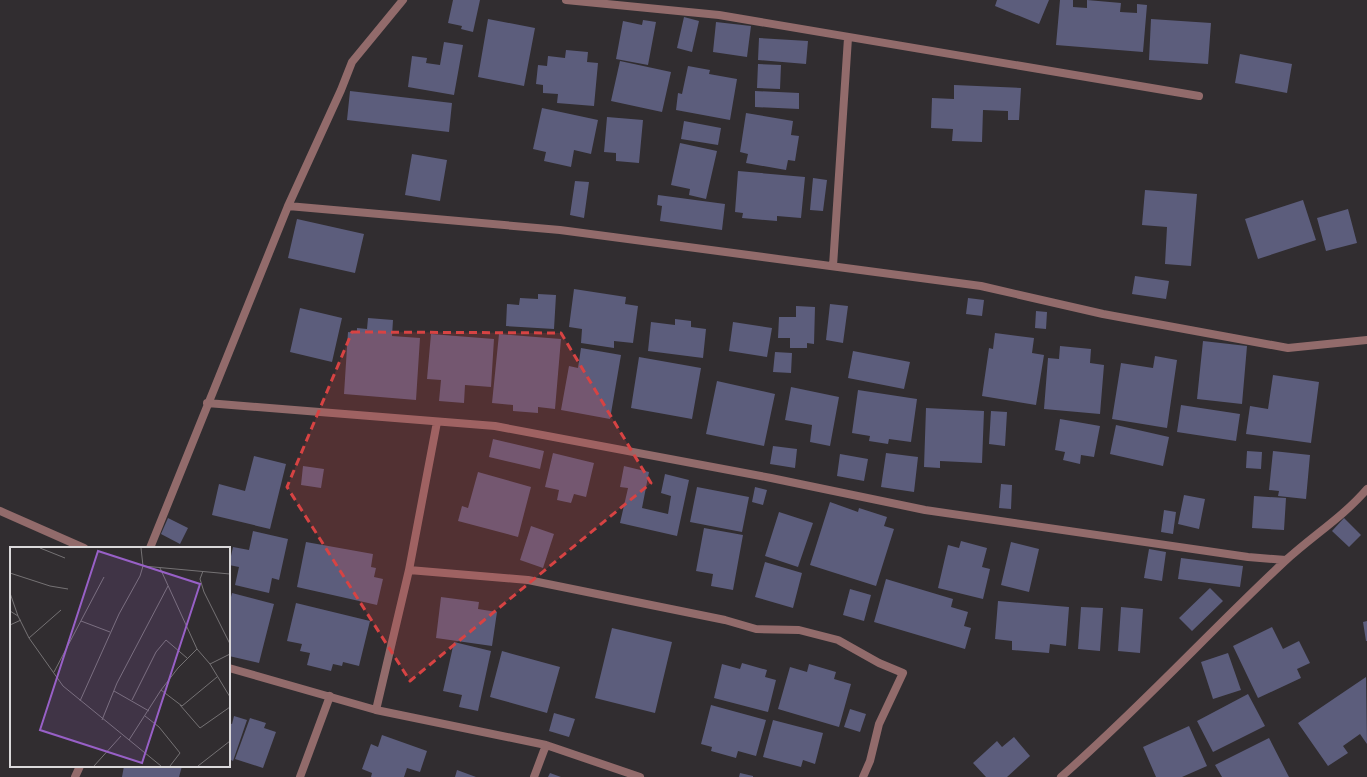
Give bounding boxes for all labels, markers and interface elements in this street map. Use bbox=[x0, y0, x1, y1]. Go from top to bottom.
inset map bbox=[10, 547, 230, 767]

